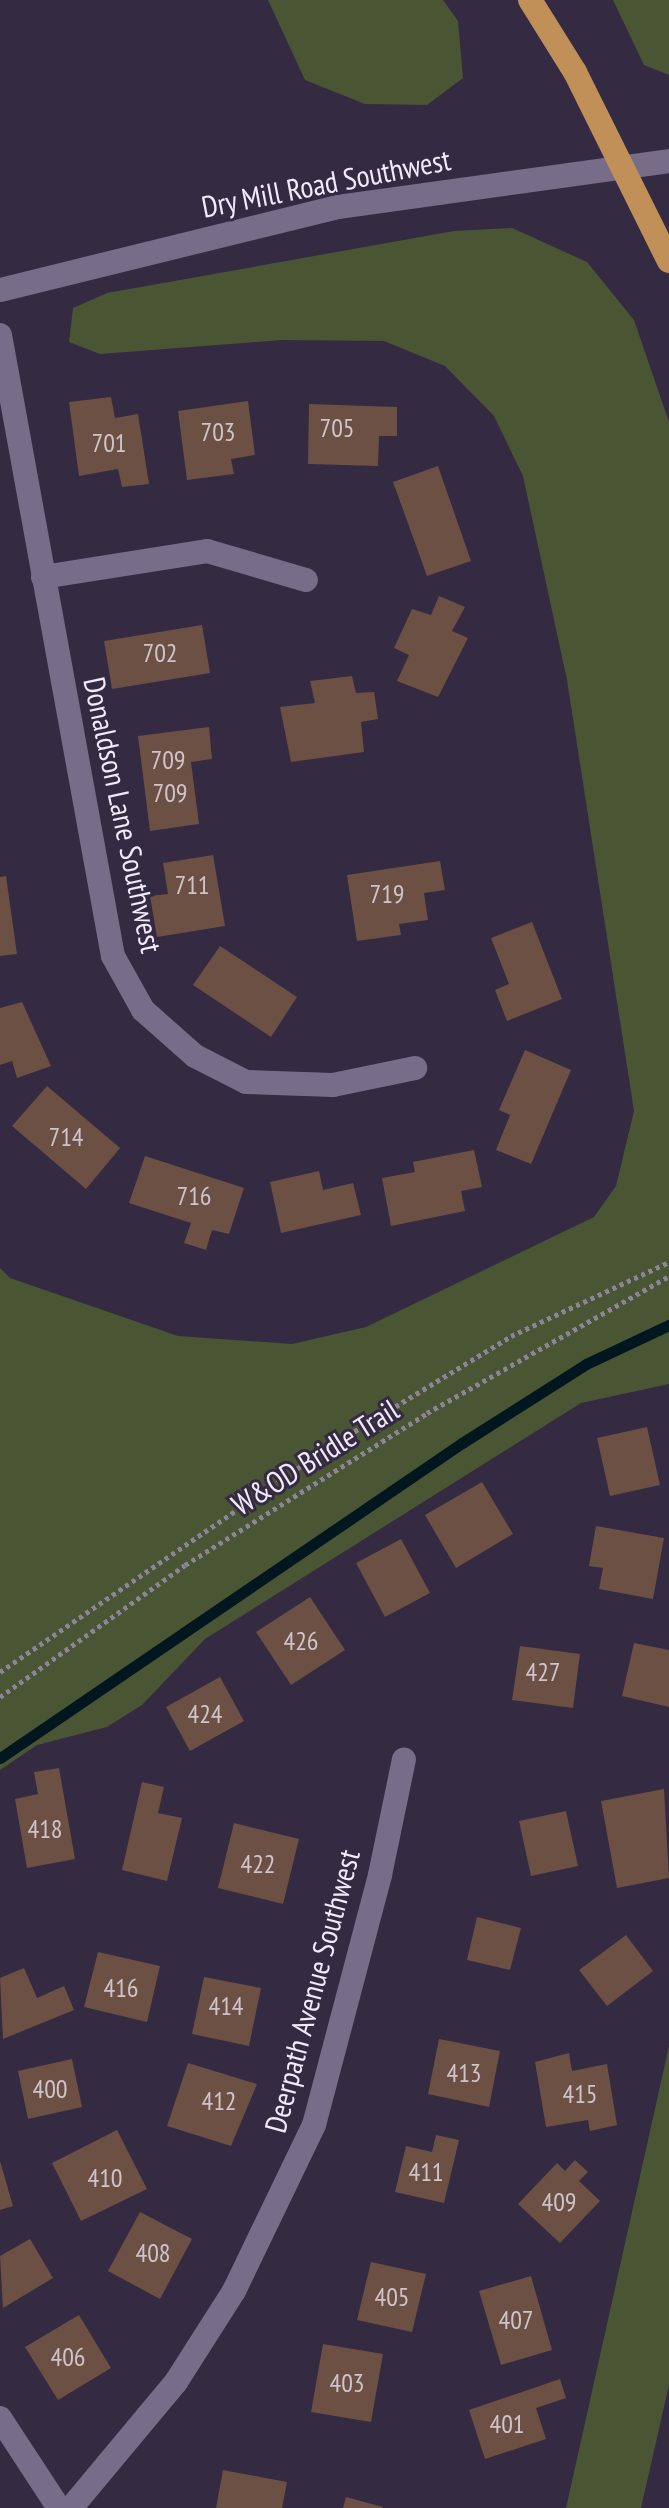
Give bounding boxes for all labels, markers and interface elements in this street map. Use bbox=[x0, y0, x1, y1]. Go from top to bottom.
street label: Dry Mill Road Southwest bbox=[198, 141, 454, 225]
house number: 705 bbox=[319, 412, 355, 444]
house number: 703 bbox=[200, 416, 236, 448]
house number: 701 bbox=[91, 427, 127, 459]
house number: 702 bbox=[142, 637, 178, 669]
street label: Donaldson Lane Southwest bbox=[76, 674, 170, 956]
house number: 709 bbox=[150, 744, 186, 776]
house number: 709 bbox=[152, 777, 188, 809]
house number: 711 bbox=[174, 869, 210, 901]
house number: 719 bbox=[369, 878, 405, 910]
house number: 714 bbox=[48, 1121, 84, 1153]
house number: 716 bbox=[176, 1180, 212, 1212]
street label: W&OD Bridle Trail bbox=[225, 1391, 405, 1523]
house number: 426 bbox=[283, 1625, 319, 1657]
house number: 427 bbox=[525, 1656, 561, 1688]
house number: 424 bbox=[187, 1698, 223, 1730]
house number: 418 bbox=[27, 1813, 63, 1845]
street label: Deerpath Avenue Southwest bbox=[257, 1845, 367, 2137]
house number: 422 bbox=[240, 1848, 276, 1880]
house number: 416 bbox=[103, 1972, 139, 2004]
house number: 414 bbox=[208, 1990, 244, 2022]
house number: 413 bbox=[446, 2057, 482, 2089]
house number: 400 bbox=[32, 2073, 68, 2105]
house number: 415 bbox=[562, 2078, 598, 2110]
house number: 412 bbox=[201, 2085, 237, 2117]
house number: 411 bbox=[408, 2156, 444, 2188]
house number: 410 bbox=[87, 2162, 123, 2194]
house number: 409 bbox=[541, 2186, 577, 2218]
house number: 408 bbox=[135, 2237, 171, 2269]
house number: 405 bbox=[374, 2281, 410, 2313]
house number: 407 bbox=[498, 2304, 534, 2336]
house number: 406 bbox=[50, 2341, 86, 2373]
house number: 403 bbox=[329, 2367, 365, 2399]
house number: 401 bbox=[489, 2408, 525, 2440]

